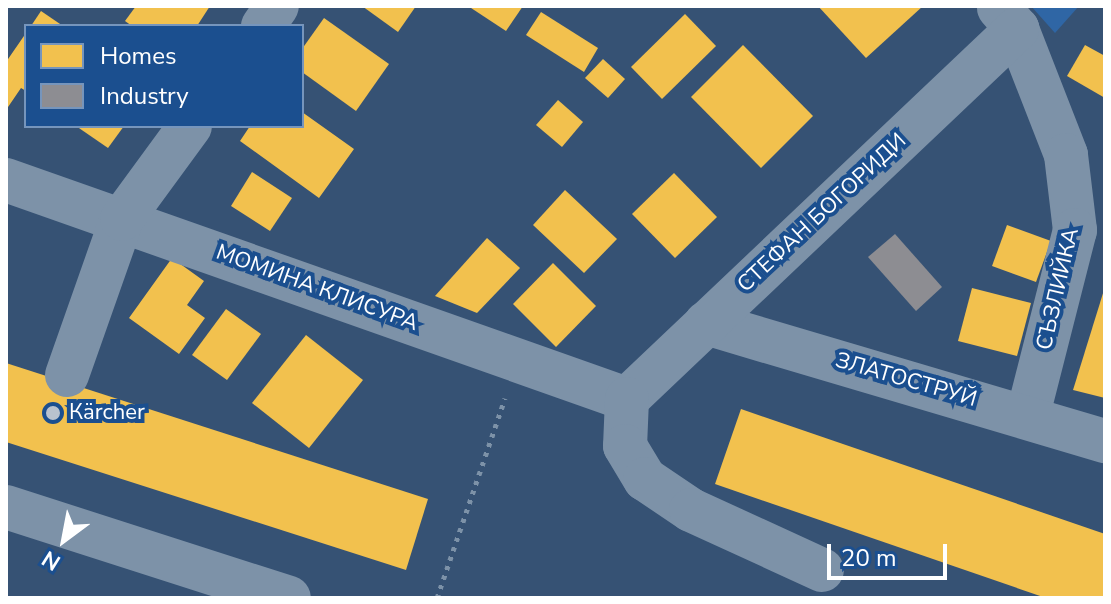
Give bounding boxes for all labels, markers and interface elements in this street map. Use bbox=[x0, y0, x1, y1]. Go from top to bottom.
legend bbox=[24, 24, 304, 128]
text: Homes bbox=[100, 40, 176, 72]
text: Industry bbox=[100, 80, 189, 112]
street label: СТЕФАН БОГОРИДИ bbox=[732, 128, 912, 298]
street label: СЪЗЛИЙКА bbox=[1031, 225, 1085, 353]
street label: МОМИНА КЛИСУРА bbox=[212, 239, 422, 337]
street label: ЗЛАТОСТРУЙ bbox=[832, 347, 980, 413]
place label: Кärcher bbox=[69, 400, 145, 426]
marker: Кärcher bbox=[44, 404, 62, 422]
north arrow bbox=[24, 500, 104, 580]
scale bar bbox=[831, 528, 951, 578]
text: 20 m bbox=[841, 542, 897, 574]
text: N bbox=[36, 543, 66, 577]

